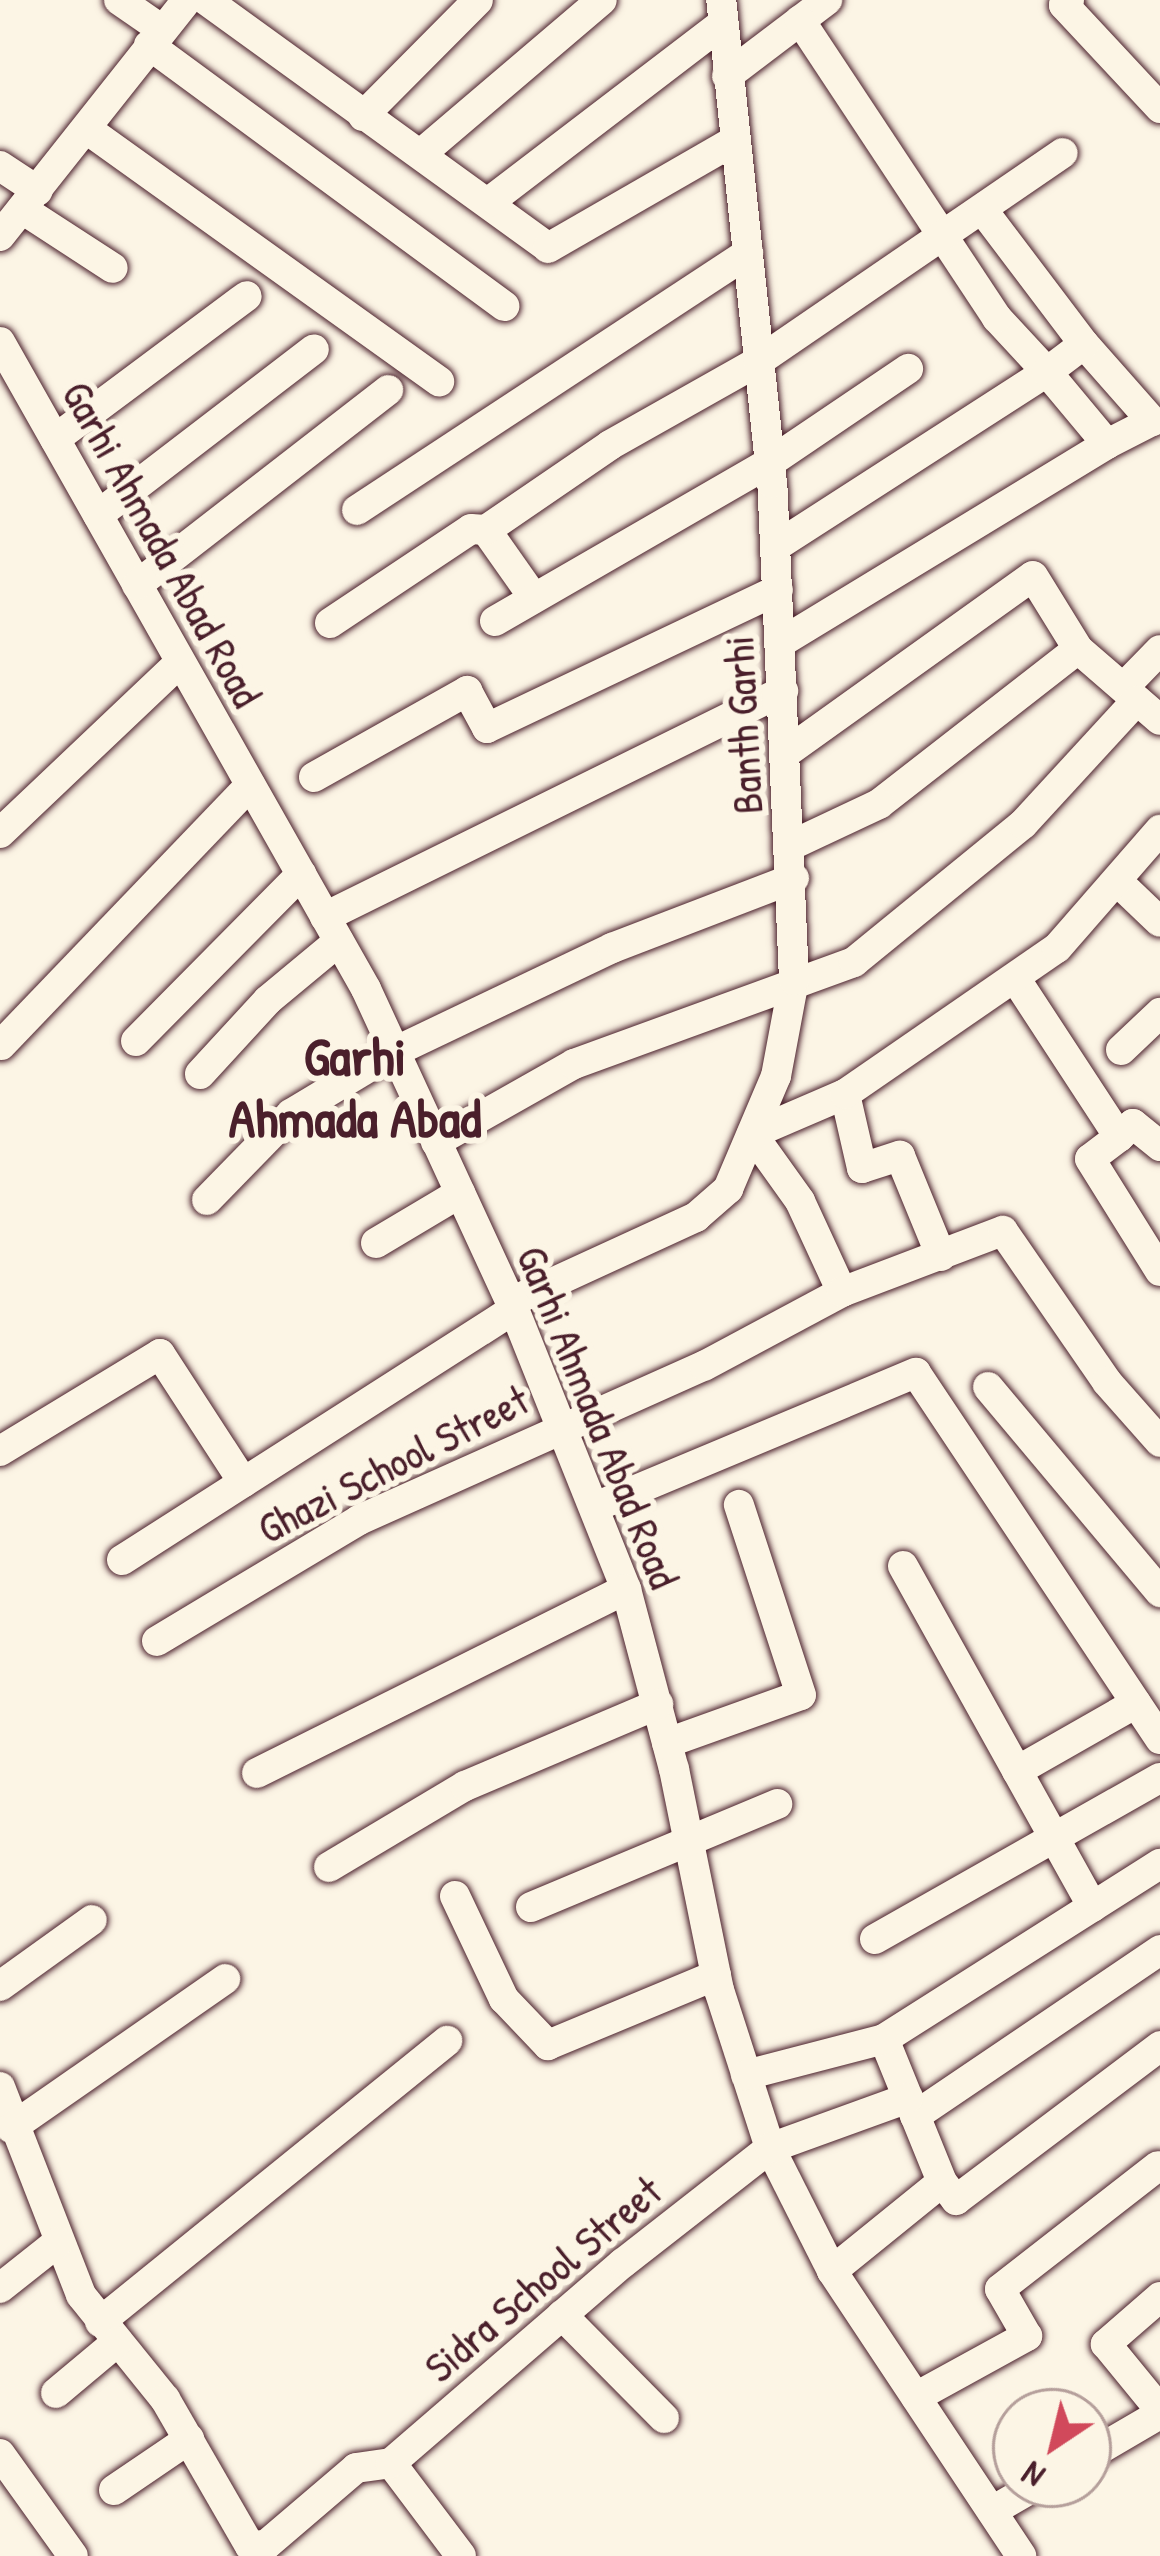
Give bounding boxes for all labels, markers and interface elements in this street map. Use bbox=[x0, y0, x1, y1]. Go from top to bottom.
street label: Garhi Ahmada Abad Road bbox=[52, 372, 272, 716]
street label: Banth Garhi bbox=[713, 635, 773, 815]
district label: Garhi Ahmada Abad bbox=[229, 1024, 481, 1150]
street label: Garhi Ahmada Abad Road bbox=[506, 1239, 690, 1595]
street label: Ghazi School Street bbox=[249, 1374, 537, 1554]
street label: Sidra School Street bbox=[415, 2166, 671, 2392]
north arrow bbox=[992, 2388, 1112, 2508]
text: N bbox=[1013, 2452, 1053, 2498]

